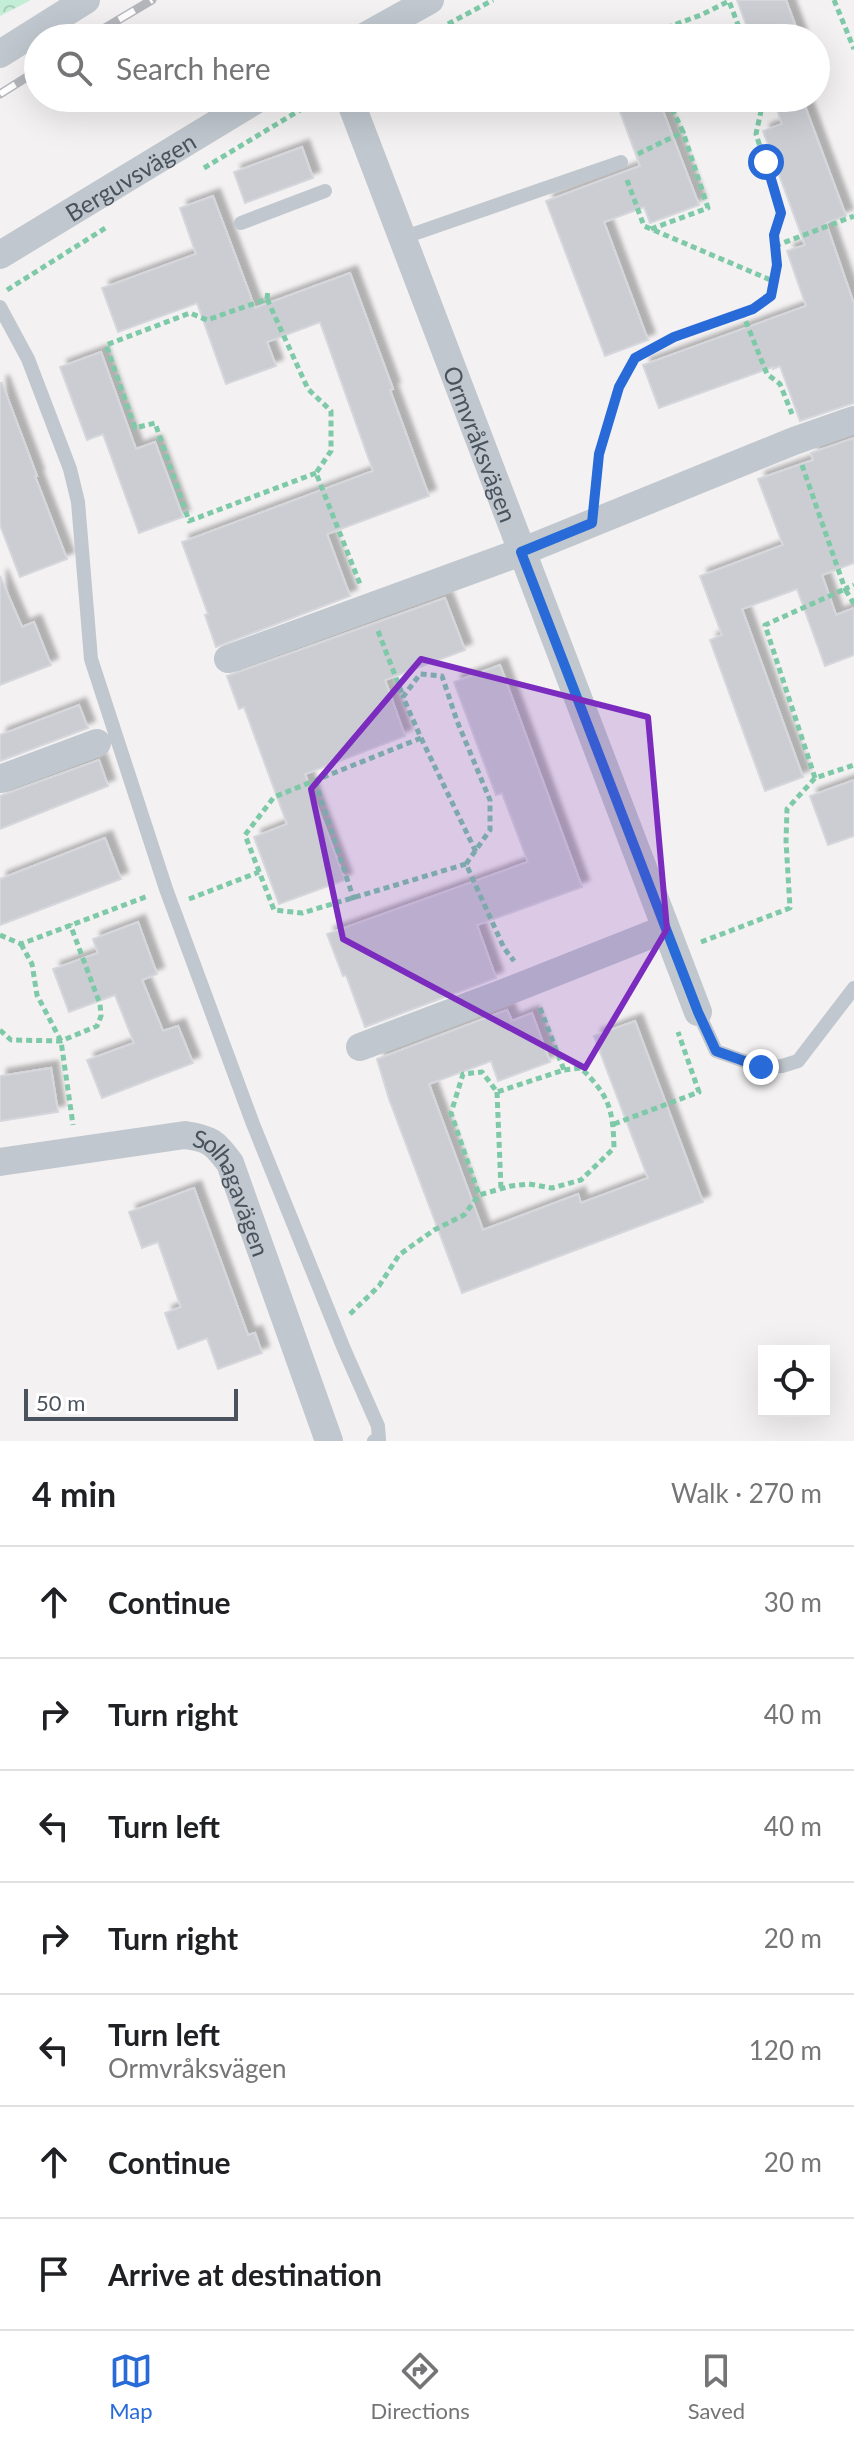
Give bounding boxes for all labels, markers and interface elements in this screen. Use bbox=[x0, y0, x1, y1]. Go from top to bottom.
search box bbox=[24, 24, 830, 112]
icon: search bbox=[52, 46, 96, 90]
text: Search here bbox=[116, 50, 271, 86]
street label: Berguvsvägen bbox=[60, 126, 200, 227]
route start bbox=[748, 144, 784, 180]
street label: Ormvråksvägen bbox=[438, 361, 524, 526]
route end bbox=[743, 1049, 779, 1085]
street label: Solhagavägen bbox=[190, 1122, 276, 1260]
map controls bbox=[758, 1345, 830, 1417]
button: locate bbox=[758, 1345, 830, 1417]
scale bar bbox=[24, 1385, 238, 1421]
text: 50 m bbox=[36, 1389, 85, 1416]
text: 4 min bbox=[32, 1473, 116, 1514]
text: Walk · 270 m bbox=[671, 1477, 822, 1509]
icon: ahead bbox=[32, 1580, 76, 1624]
text: Continue bbox=[108, 1584, 231, 1620]
text: 30 m bbox=[764, 1586, 822, 1618]
icon: right bbox=[32, 1692, 76, 1736]
text: Turn right bbox=[108, 1696, 238, 1732]
text: 40 m bbox=[764, 1698, 822, 1730]
icon: left bbox=[32, 1804, 76, 1848]
text: Turn left bbox=[108, 1808, 220, 1844]
text: 40 m bbox=[764, 1810, 822, 1842]
icon: right bbox=[32, 1916, 76, 1960]
text: Turn right bbox=[108, 1920, 238, 1956]
text: 20 m bbox=[764, 1922, 822, 1954]
text: Turn left bbox=[108, 2016, 220, 2052]
icon: left bbox=[32, 2028, 76, 2072]
text: 120 m bbox=[749, 2034, 822, 2066]
text: Ormvråksvägen bbox=[108, 2052, 287, 2084]
icon: ahead bbox=[32, 2140, 76, 2184]
text: Continue bbox=[108, 2144, 231, 2180]
text: 20 m bbox=[764, 2146, 822, 2178]
icon: arrive bbox=[32, 2252, 76, 2296]
text: Arrive at destination bbox=[108, 2256, 382, 2292]
tab: Map bbox=[109, 2349, 153, 2424]
tab: Directions bbox=[371, 2349, 470, 2424]
tab: Saved bbox=[688, 2349, 745, 2424]

